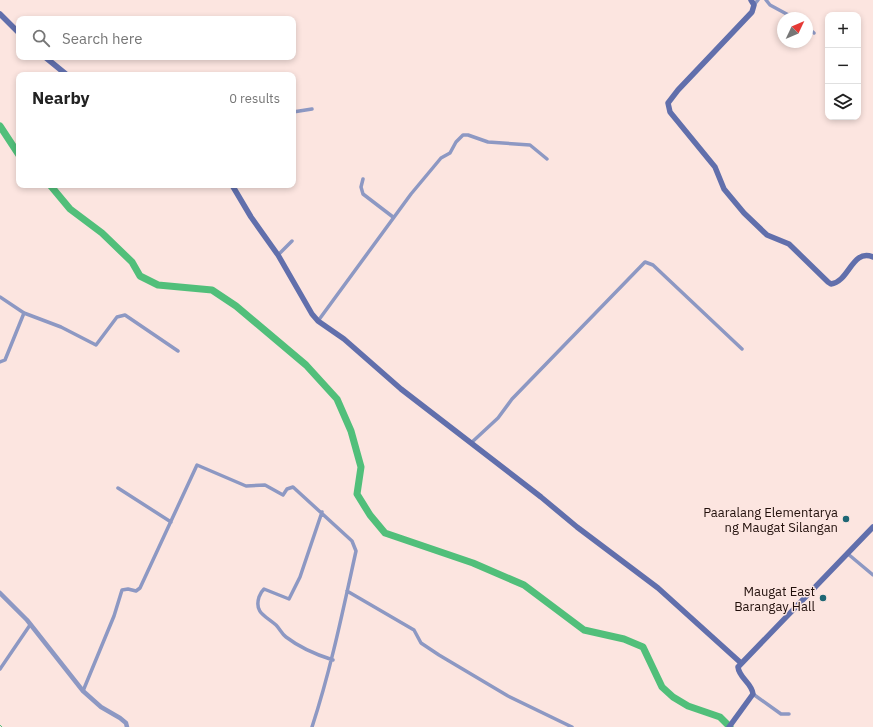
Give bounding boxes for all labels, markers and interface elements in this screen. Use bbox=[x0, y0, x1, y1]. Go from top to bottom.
north arrow bbox=[777, 12, 813, 48]
map controls bbox=[825, 12, 861, 120]
button: + bbox=[825, 12, 861, 48]
search box bbox=[16, 16, 296, 60]
icon: search bbox=[30, 27, 52, 49]
text: Search here bbox=[62, 29, 142, 48]
button: − bbox=[825, 48, 861, 84]
button: layers bbox=[825, 84, 861, 120]
text: Nearby bbox=[32, 87, 90, 109]
text: 0 results bbox=[229, 90, 280, 107]
place label: Paaralang Elementarya ng Maugat Silangan bbox=[703, 504, 838, 536]
marker: Paaralang Elementarya ng Maugat Silangan bbox=[841, 514, 851, 524]
place label: Maugat East Barangay Hall bbox=[734, 583, 815, 615]
marker: Maugat East Barangay Hall bbox=[818, 593, 828, 603]

